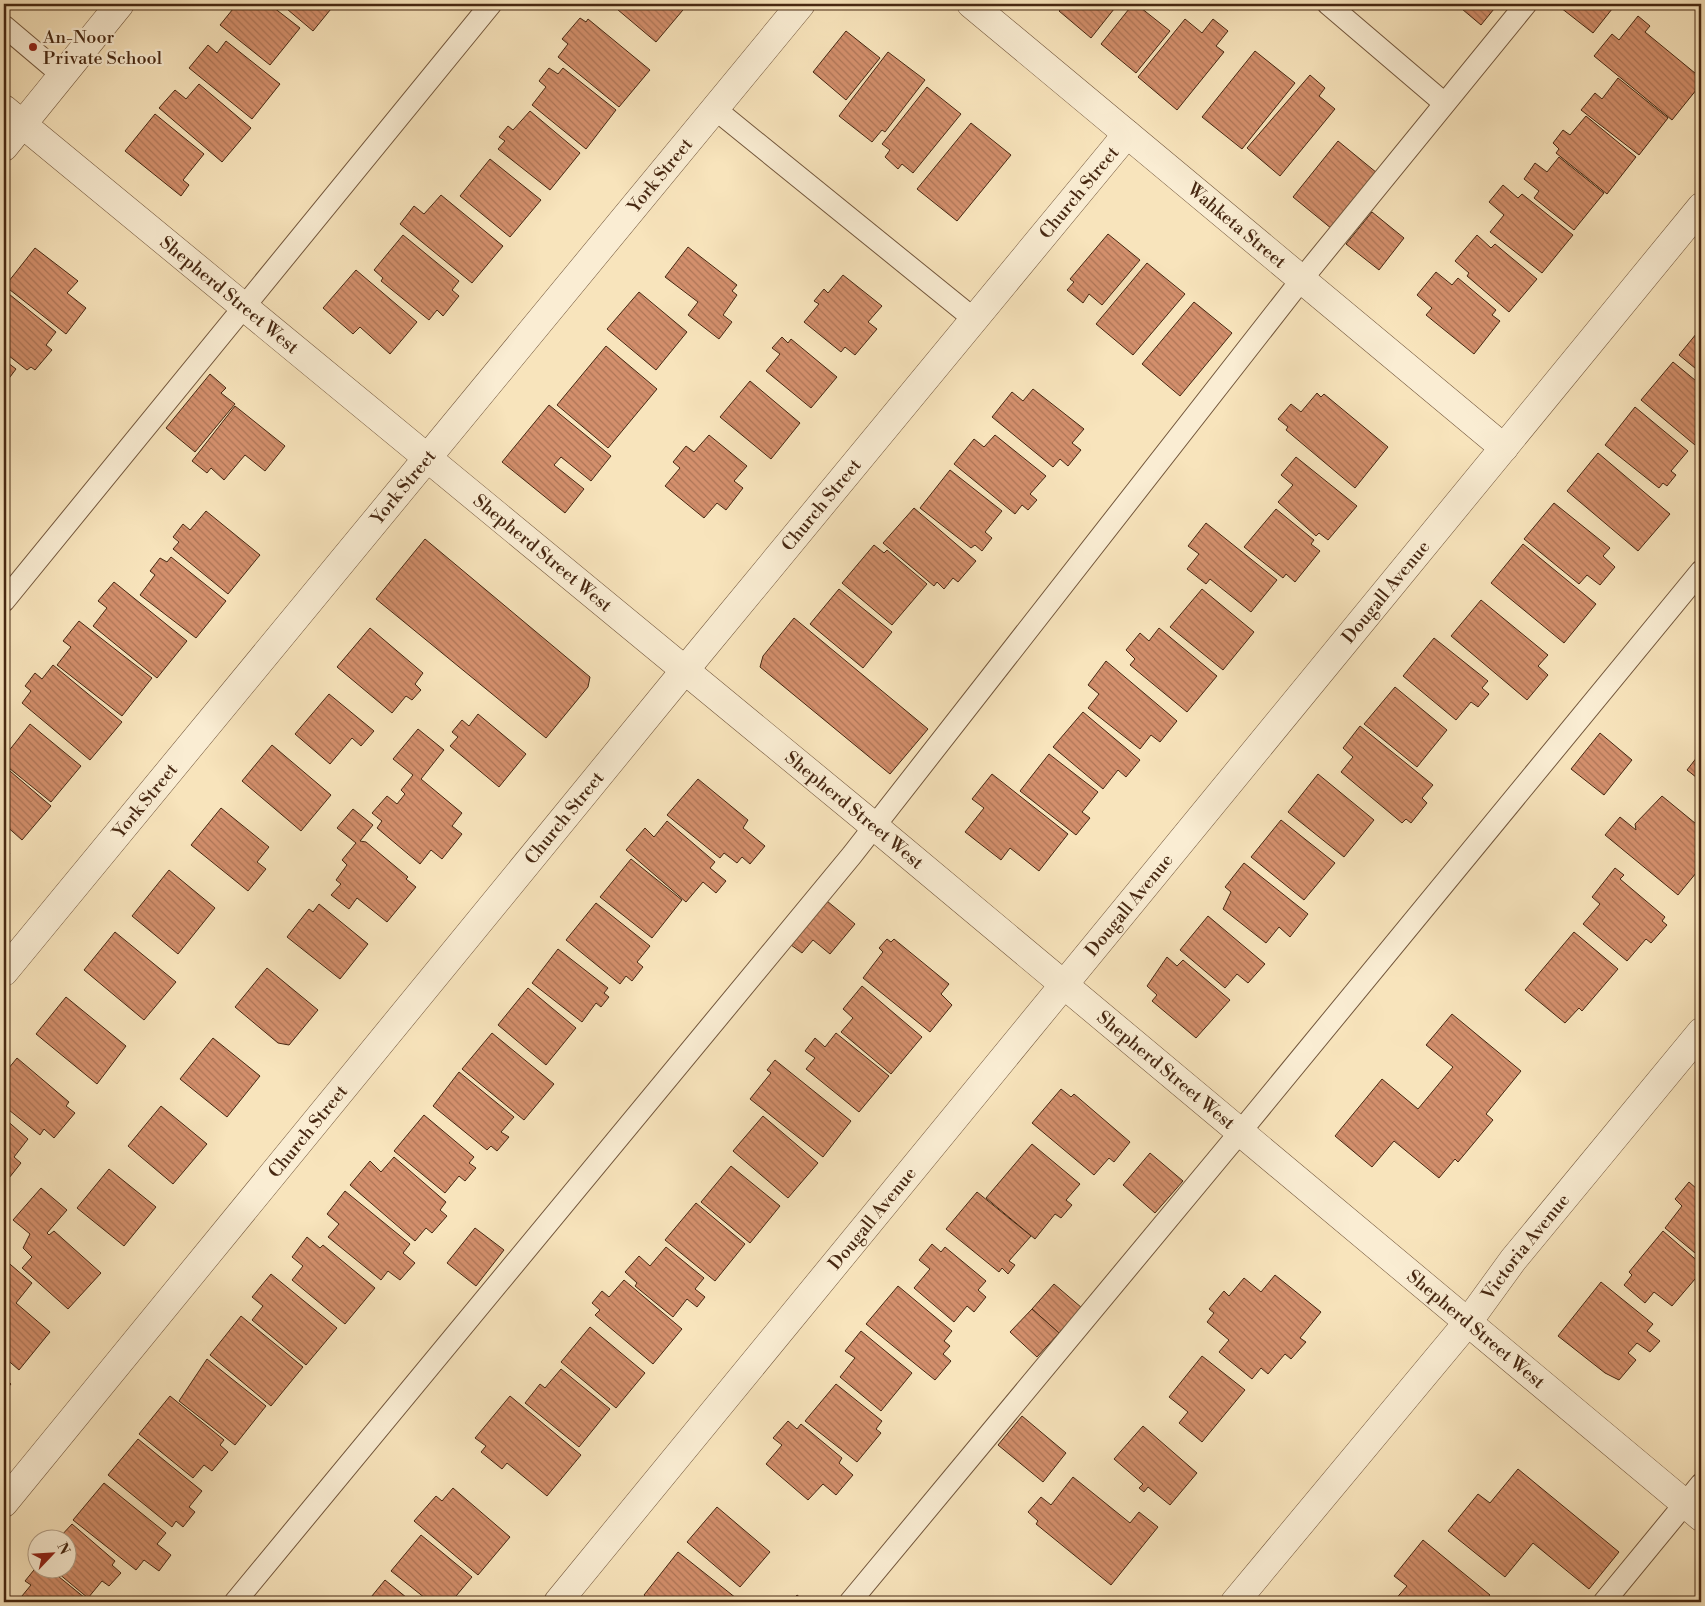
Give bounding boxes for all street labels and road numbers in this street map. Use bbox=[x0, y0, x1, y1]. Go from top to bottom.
street label: York Street bbox=[622, 133, 698, 219]
street label: Church Street bbox=[1034, 141, 1125, 244]
street label: Wahketa Street bbox=[1182, 177, 1291, 274]
street label: Shepherd Street West bbox=[155, 231, 304, 359]
street label: York Street bbox=[365, 445, 442, 530]
street label: Church Street bbox=[777, 454, 867, 556]
street label: Shepherd Street West bbox=[468, 489, 617, 618]
street label: Dougall Avenue bbox=[1337, 536, 1435, 648]
street label: Shepherd Street West bbox=[780, 746, 929, 875]
street label: York Street bbox=[107, 758, 183, 844]
street label: Church Street bbox=[520, 767, 610, 869]
street label: Dougall Avenue bbox=[1080, 849, 1178, 962]
street label: Shepherd Street West bbox=[1092, 1006, 1240, 1135]
street label: Church Street bbox=[263, 1080, 353, 1183]
street label: Dougall Avenue bbox=[824, 1162, 922, 1275]
street label: Victoria Avenue bbox=[1476, 1189, 1575, 1306]
street label: Shepherd Street West bbox=[1402, 1265, 1550, 1394]

